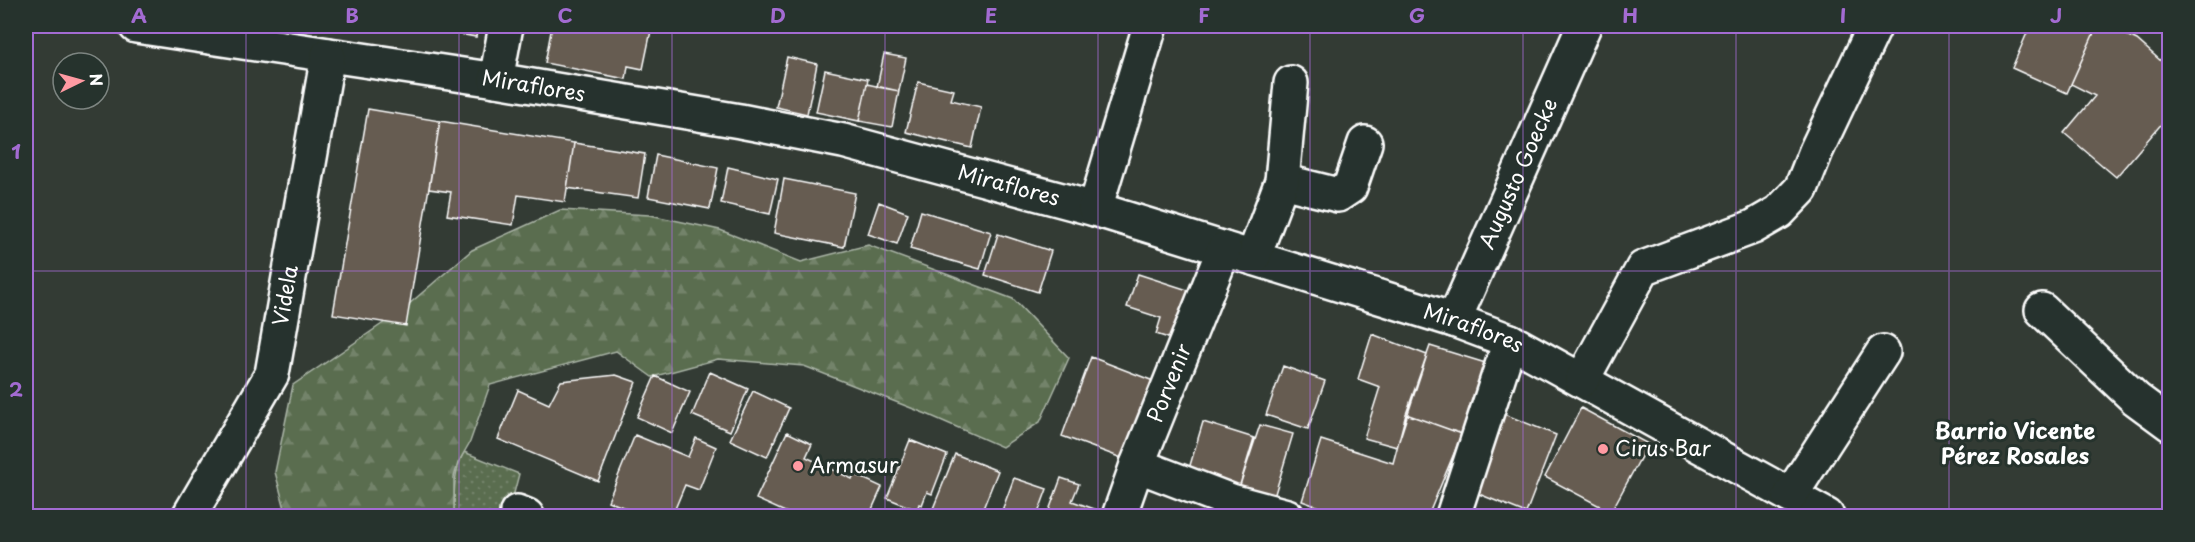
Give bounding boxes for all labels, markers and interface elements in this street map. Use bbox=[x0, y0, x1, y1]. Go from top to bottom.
text: A bbox=[131, 0, 147, 30]
text: B bbox=[345, 0, 359, 30]
text: C bbox=[557, 0, 573, 30]
text: D bbox=[770, 0, 786, 30]
text: E bbox=[985, 0, 997, 30]
text: F bbox=[1198, 0, 1210, 30]
text: G bbox=[1409, 0, 1425, 30]
text: H bbox=[1622, 0, 1638, 30]
text: I bbox=[1840, 0, 1846, 30]
text: J bbox=[2050, 0, 2062, 30]
north arrow bbox=[51, 51, 111, 111]
street label: Miraflores bbox=[480, 60, 588, 109]
text: N bbox=[84, 72, 109, 87]
street label: Augusto Goecke bbox=[1469, 92, 1564, 254]
text: 1 bbox=[11, 136, 21, 166]
street label: Miraflores bbox=[955, 155, 1064, 213]
street label: Videla bbox=[263, 262, 305, 328]
street label: Miraflores bbox=[1420, 294, 1530, 360]
street label: Porvenir bbox=[1138, 338, 1198, 427]
text: 2 bbox=[9, 374, 23, 404]
district label: Barrio Vicente Pérez Rosales bbox=[1935, 413, 2095, 471]
place label: Cirus Bar bbox=[1615, 431, 1711, 463]
marker: Cirus Bar bbox=[1596, 442, 1610, 456]
place label: Armasur bbox=[810, 448, 899, 480]
marker: Armasur bbox=[791, 459, 805, 473]

